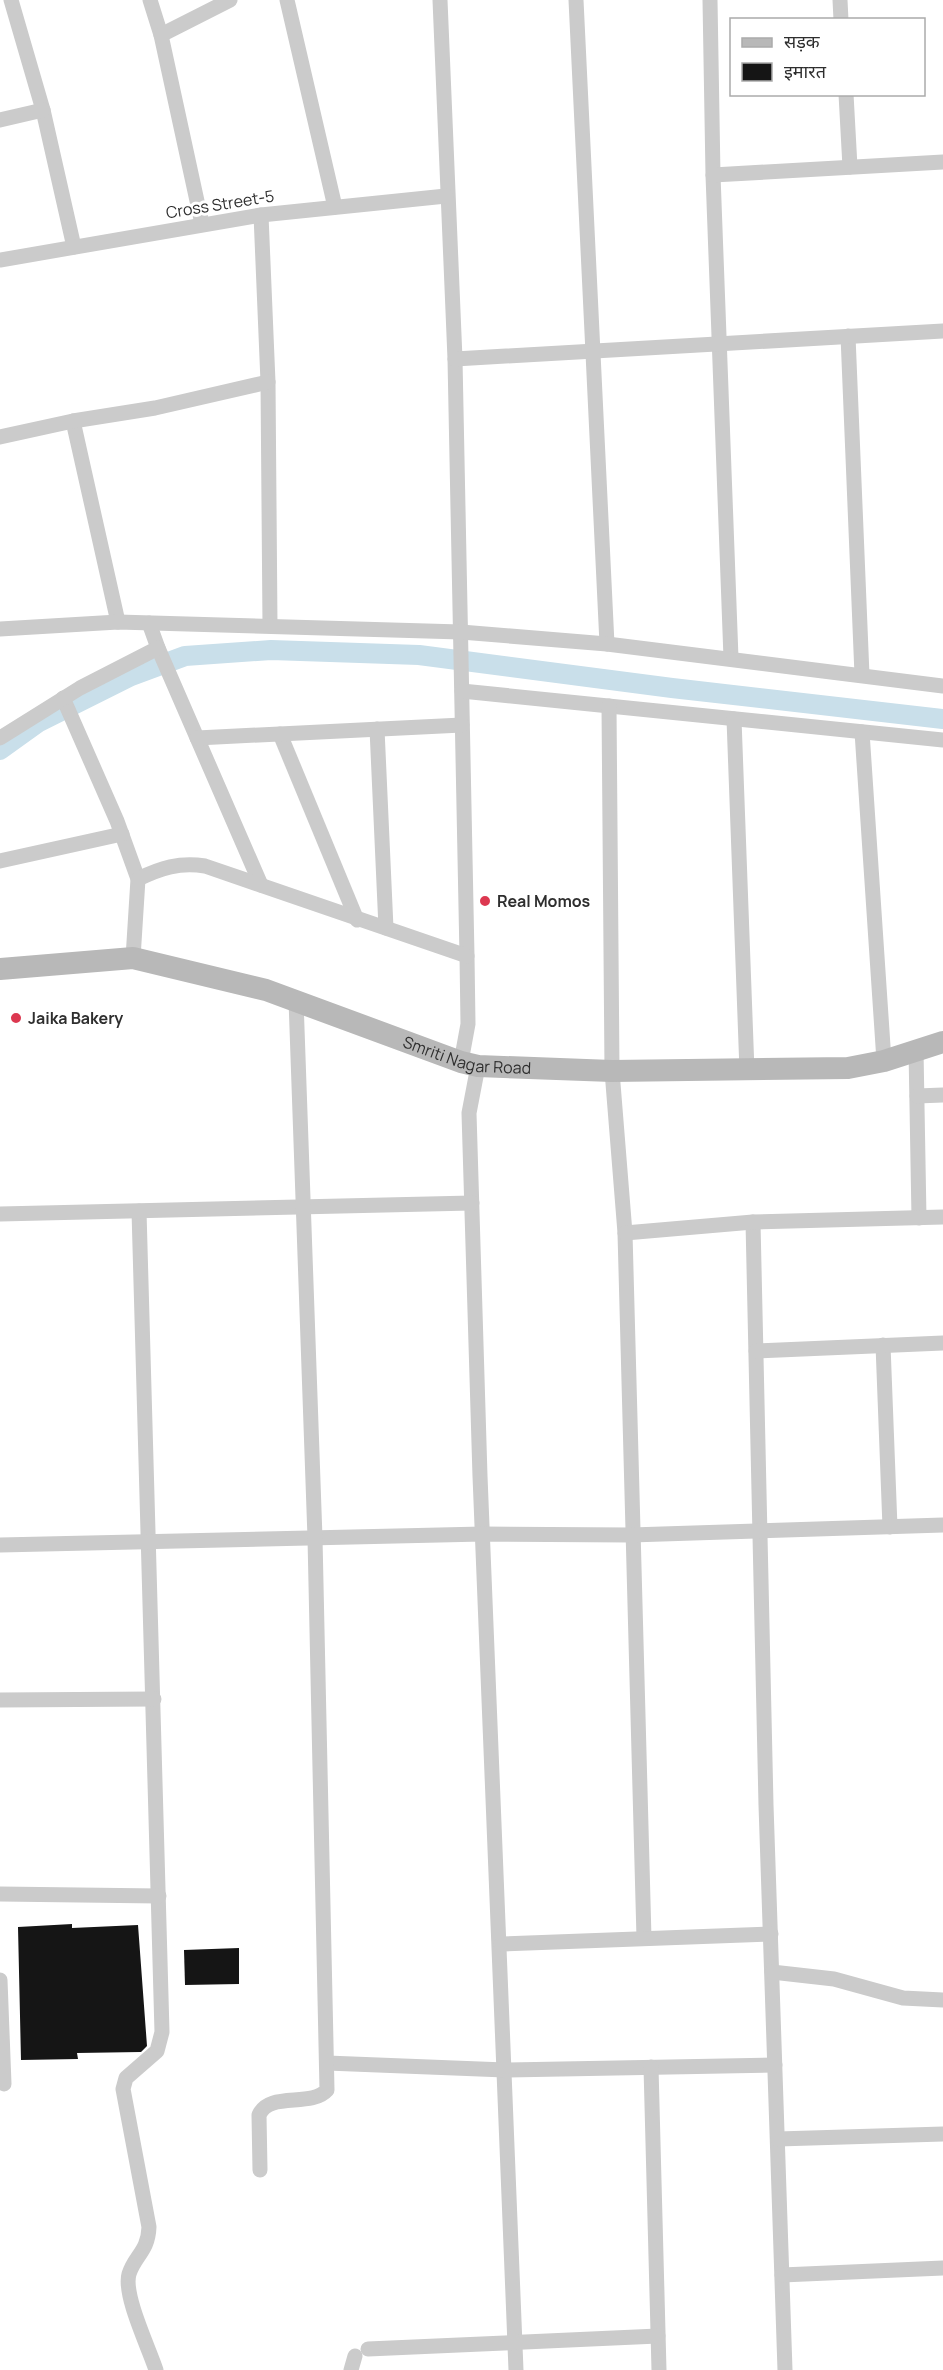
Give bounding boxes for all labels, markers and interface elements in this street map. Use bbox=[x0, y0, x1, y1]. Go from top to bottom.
legend bbox=[730, 18, 925, 96]
text: सड़क bbox=[784, 29, 821, 53]
text: इमारत bbox=[784, 59, 827, 83]
street label: Cross Street-5 bbox=[164, 185, 276, 223]
place label: Real Momos bbox=[497, 890, 590, 912]
marker: Real Momos bbox=[478, 894, 492, 908]
place label: Jaika Bakery bbox=[28, 1007, 123, 1029]
marker: Jaika Bakery bbox=[9, 1011, 23, 1025]
street label: Smriti Nagar Road bbox=[400, 1031, 532, 1079]

